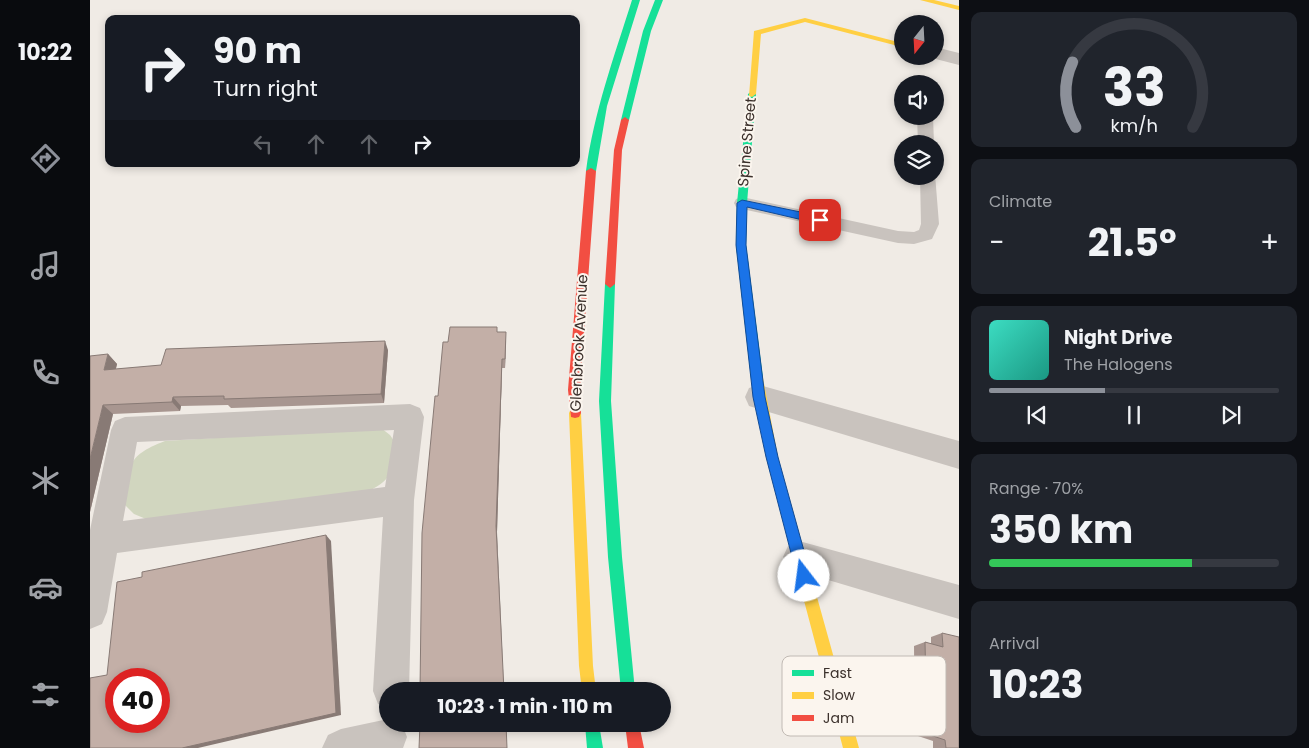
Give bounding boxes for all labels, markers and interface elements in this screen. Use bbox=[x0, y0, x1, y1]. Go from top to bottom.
north arrow bbox=[894, 15, 944, 65]
map controls bbox=[894, 15, 944, 185]
text: 90 m bbox=[213, 26, 302, 75]
icon: right bbox=[130, 35, 195, 100]
text: 10:22 bbox=[18, 37, 72, 68]
text: 33 bbox=[1103, 51, 1165, 124]
text: Turn right bbox=[213, 73, 318, 104]
button: sound bbox=[894, 75, 944, 125]
street label: Spine Street bbox=[732, 96, 761, 187]
text: km/h bbox=[1110, 113, 1158, 138]
icon: left bbox=[249, 130, 277, 158]
icon: ahead bbox=[302, 130, 330, 158]
icon: ahead bbox=[355, 130, 383, 158]
icon: right bbox=[408, 130, 436, 158]
button: layers bbox=[894, 135, 944, 185]
icon: directions bbox=[28, 141, 63, 176]
text: Climate bbox=[989, 190, 1052, 213]
pin bbox=[799, 199, 841, 241]
icon: arrive bbox=[806, 206, 834, 234]
text: 21.5° bbox=[1088, 216, 1177, 269]
text: − bbox=[989, 223, 1004, 262]
text: + bbox=[1260, 223, 1279, 262]
icon: music bbox=[28, 248, 63, 283]
street label: Glenbrook Avenue bbox=[564, 274, 593, 412]
text: Night Drive bbox=[1064, 324, 1173, 351]
text: The Halogens bbox=[1064, 353, 1172, 376]
icon: phone bbox=[28, 355, 63, 390]
icon: previous bbox=[1023, 401, 1051, 429]
icon: pause bbox=[1120, 401, 1148, 429]
icon: next bbox=[1217, 401, 1245, 429]
icon: climate bbox=[28, 463, 63, 498]
text: Range · 70% bbox=[989, 477, 1083, 500]
text: 350 km bbox=[989, 503, 1133, 556]
position arrow bbox=[777, 549, 829, 601]
icon: car bbox=[28, 570, 63, 605]
text: Arrival bbox=[989, 632, 1039, 655]
legend bbox=[782, 656, 946, 736]
text: 10:23 bbox=[989, 658, 1084, 711]
text: Fast bbox=[823, 663, 852, 683]
speed limit sign: 40 bbox=[105, 668, 170, 733]
icon: filters bbox=[28, 677, 63, 712]
text: Slow bbox=[823, 685, 856, 705]
text: 10:23 · 1 min · 110 m bbox=[437, 693, 613, 720]
text: Jam bbox=[823, 708, 854, 728]

